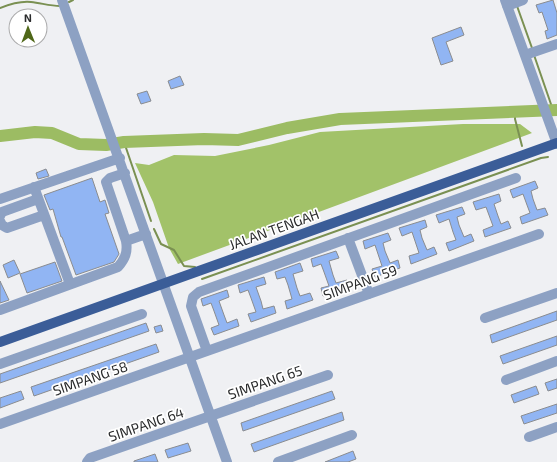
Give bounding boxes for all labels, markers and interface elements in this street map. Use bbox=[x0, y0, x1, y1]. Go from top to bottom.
north arrow bbox=[8, 8, 48, 48]
text: N bbox=[24, 11, 32, 24]
street label: JALAN TENGAH bbox=[227, 205, 321, 253]
street label: SIMPANG 59 bbox=[321, 261, 399, 303]
street label: SIMPANG 58 bbox=[50, 357, 130, 399]
street label: SIMPANG 65 bbox=[226, 361, 304, 403]
street label: SIMPANG 64 bbox=[106, 403, 186, 445]

